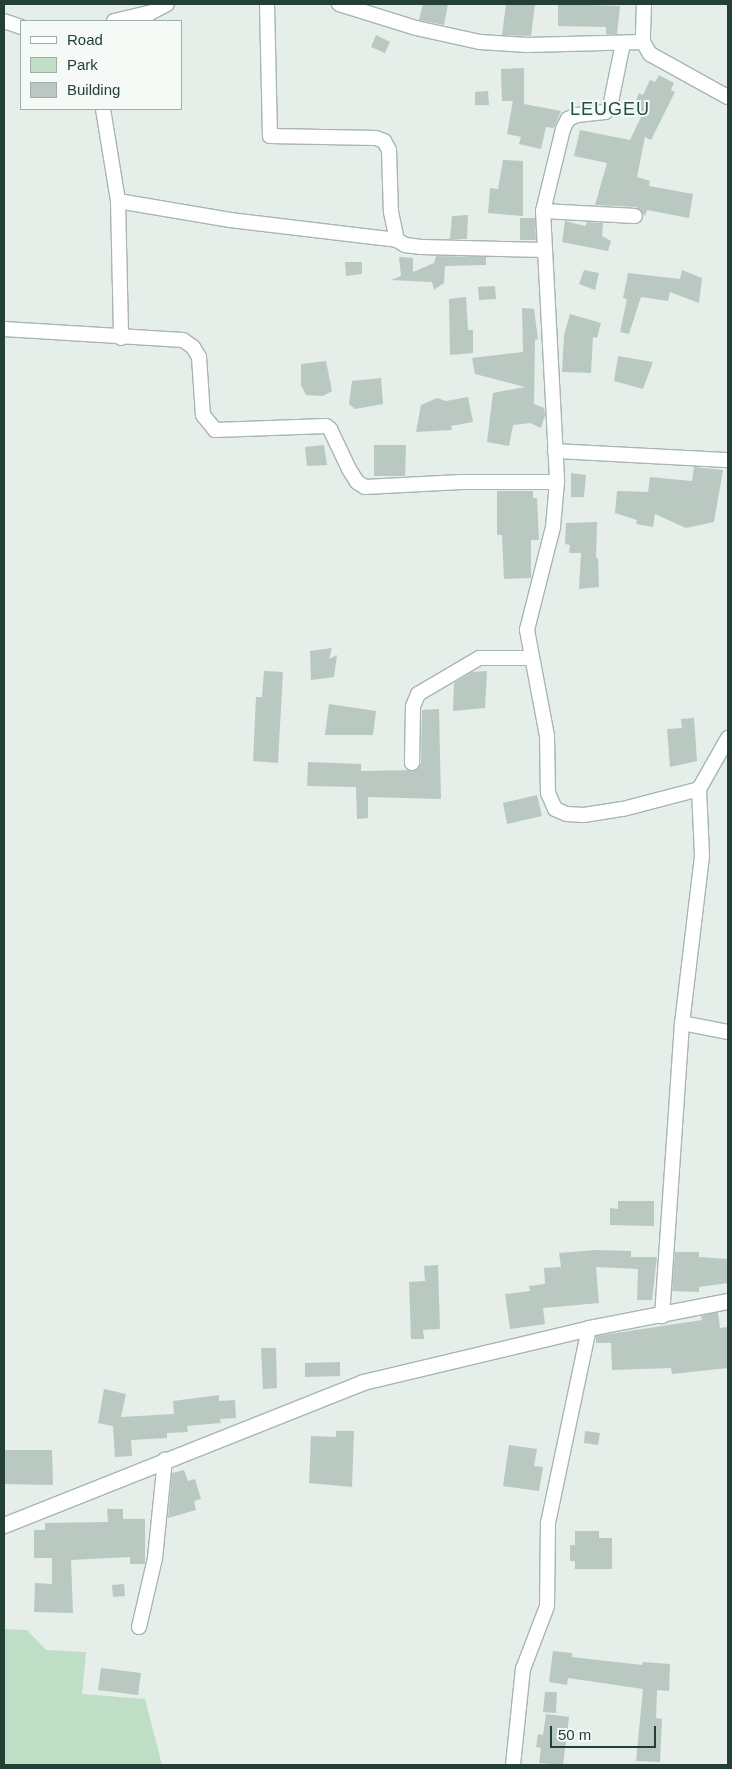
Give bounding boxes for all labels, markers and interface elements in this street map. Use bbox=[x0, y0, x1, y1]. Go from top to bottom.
legend bbox=[20, 20, 182, 110]
text: Road bbox=[67, 31, 103, 48]
text: Park bbox=[67, 56, 98, 73]
text: Building bbox=[67, 81, 120, 98]
district label: LEUGEU bbox=[569, 98, 651, 120]
scale bar bbox=[552, 1716, 658, 1748]
text: 50 m bbox=[558, 1726, 591, 1743]

